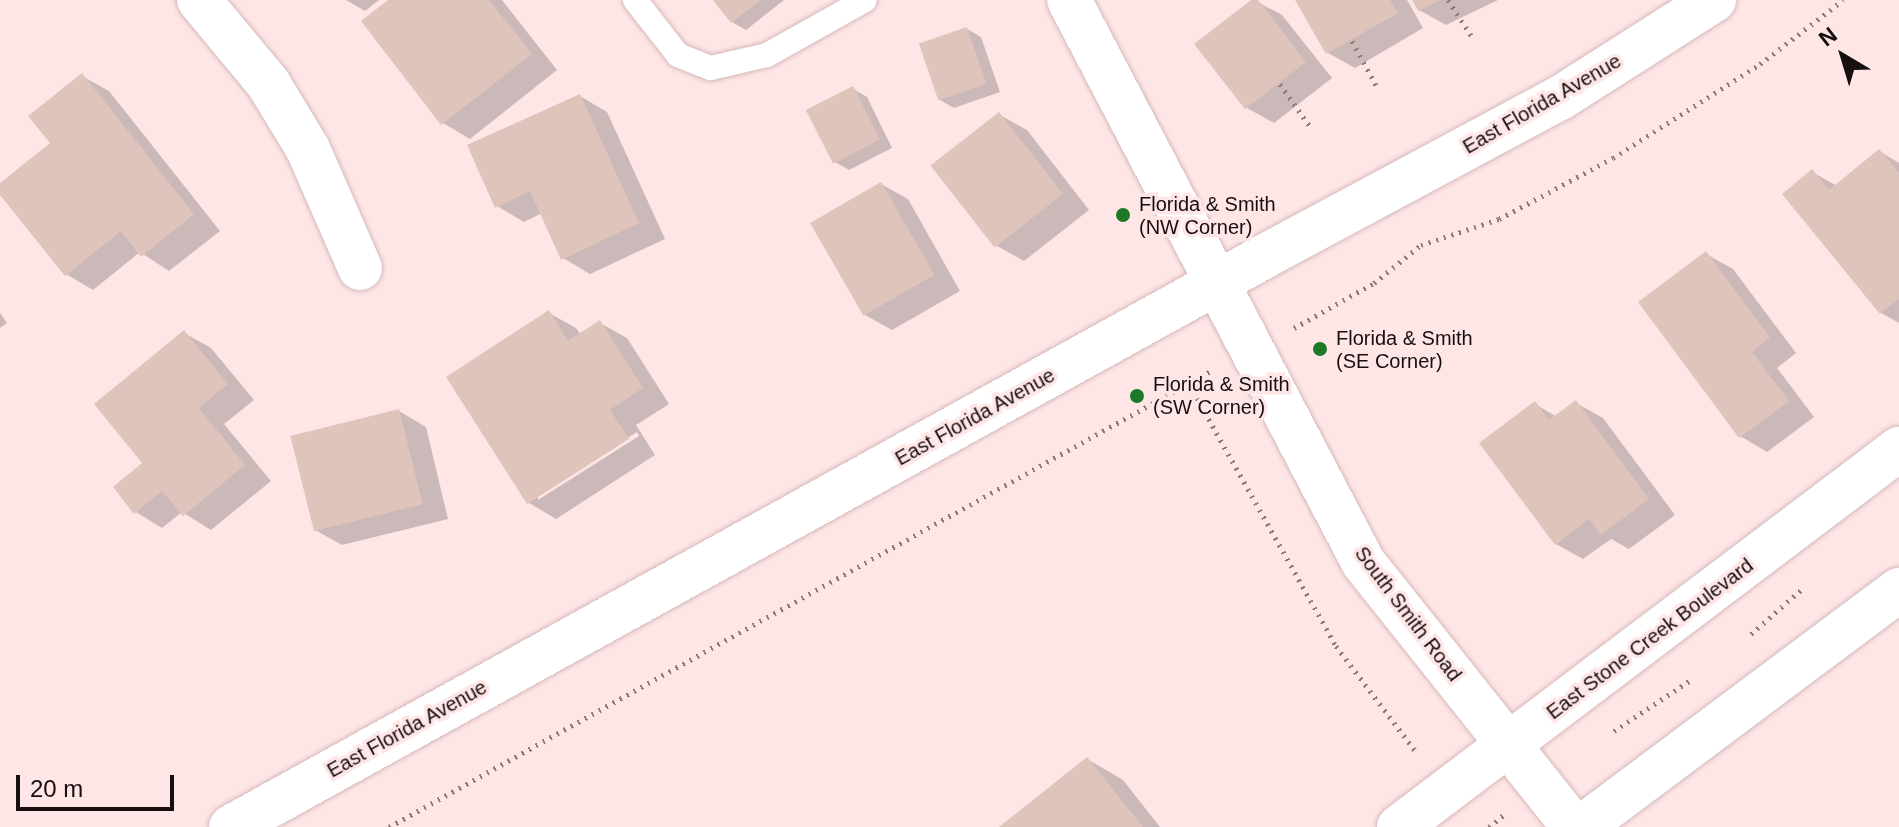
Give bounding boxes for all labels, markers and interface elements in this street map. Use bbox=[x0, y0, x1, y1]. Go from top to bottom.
north arrow bbox=[1803, 16, 1883, 96]
text: N bbox=[1814, 22, 1842, 51]
street label: East Florida Avenue bbox=[1458, 49, 1626, 159]
place label: Florida & Smith (NW Corner) bbox=[1139, 192, 1276, 239]
marker: Florida & Smith (NW Corner) bbox=[1114, 206, 1132, 224]
place label: Florida & Smith (SE Corner) bbox=[1336, 326, 1473, 373]
marker: Florida & Smith (SE Corner) bbox=[1311, 340, 1329, 358]
street label: East Florida Avenue bbox=[891, 363, 1059, 471]
place label: Florida & Smith (SW Corner) bbox=[1153, 372, 1290, 419]
marker: Florida & Smith (SW Corner) bbox=[1128, 387, 1146, 405]
street label: South Smith Road bbox=[1350, 542, 1466, 686]
street label: East Stone Creek Boulevard bbox=[1542, 553, 1758, 725]
street label: East Florida Avenue bbox=[323, 675, 491, 783]
scale bar bbox=[20, 759, 178, 809]
text: 20 m bbox=[30, 775, 83, 802]

